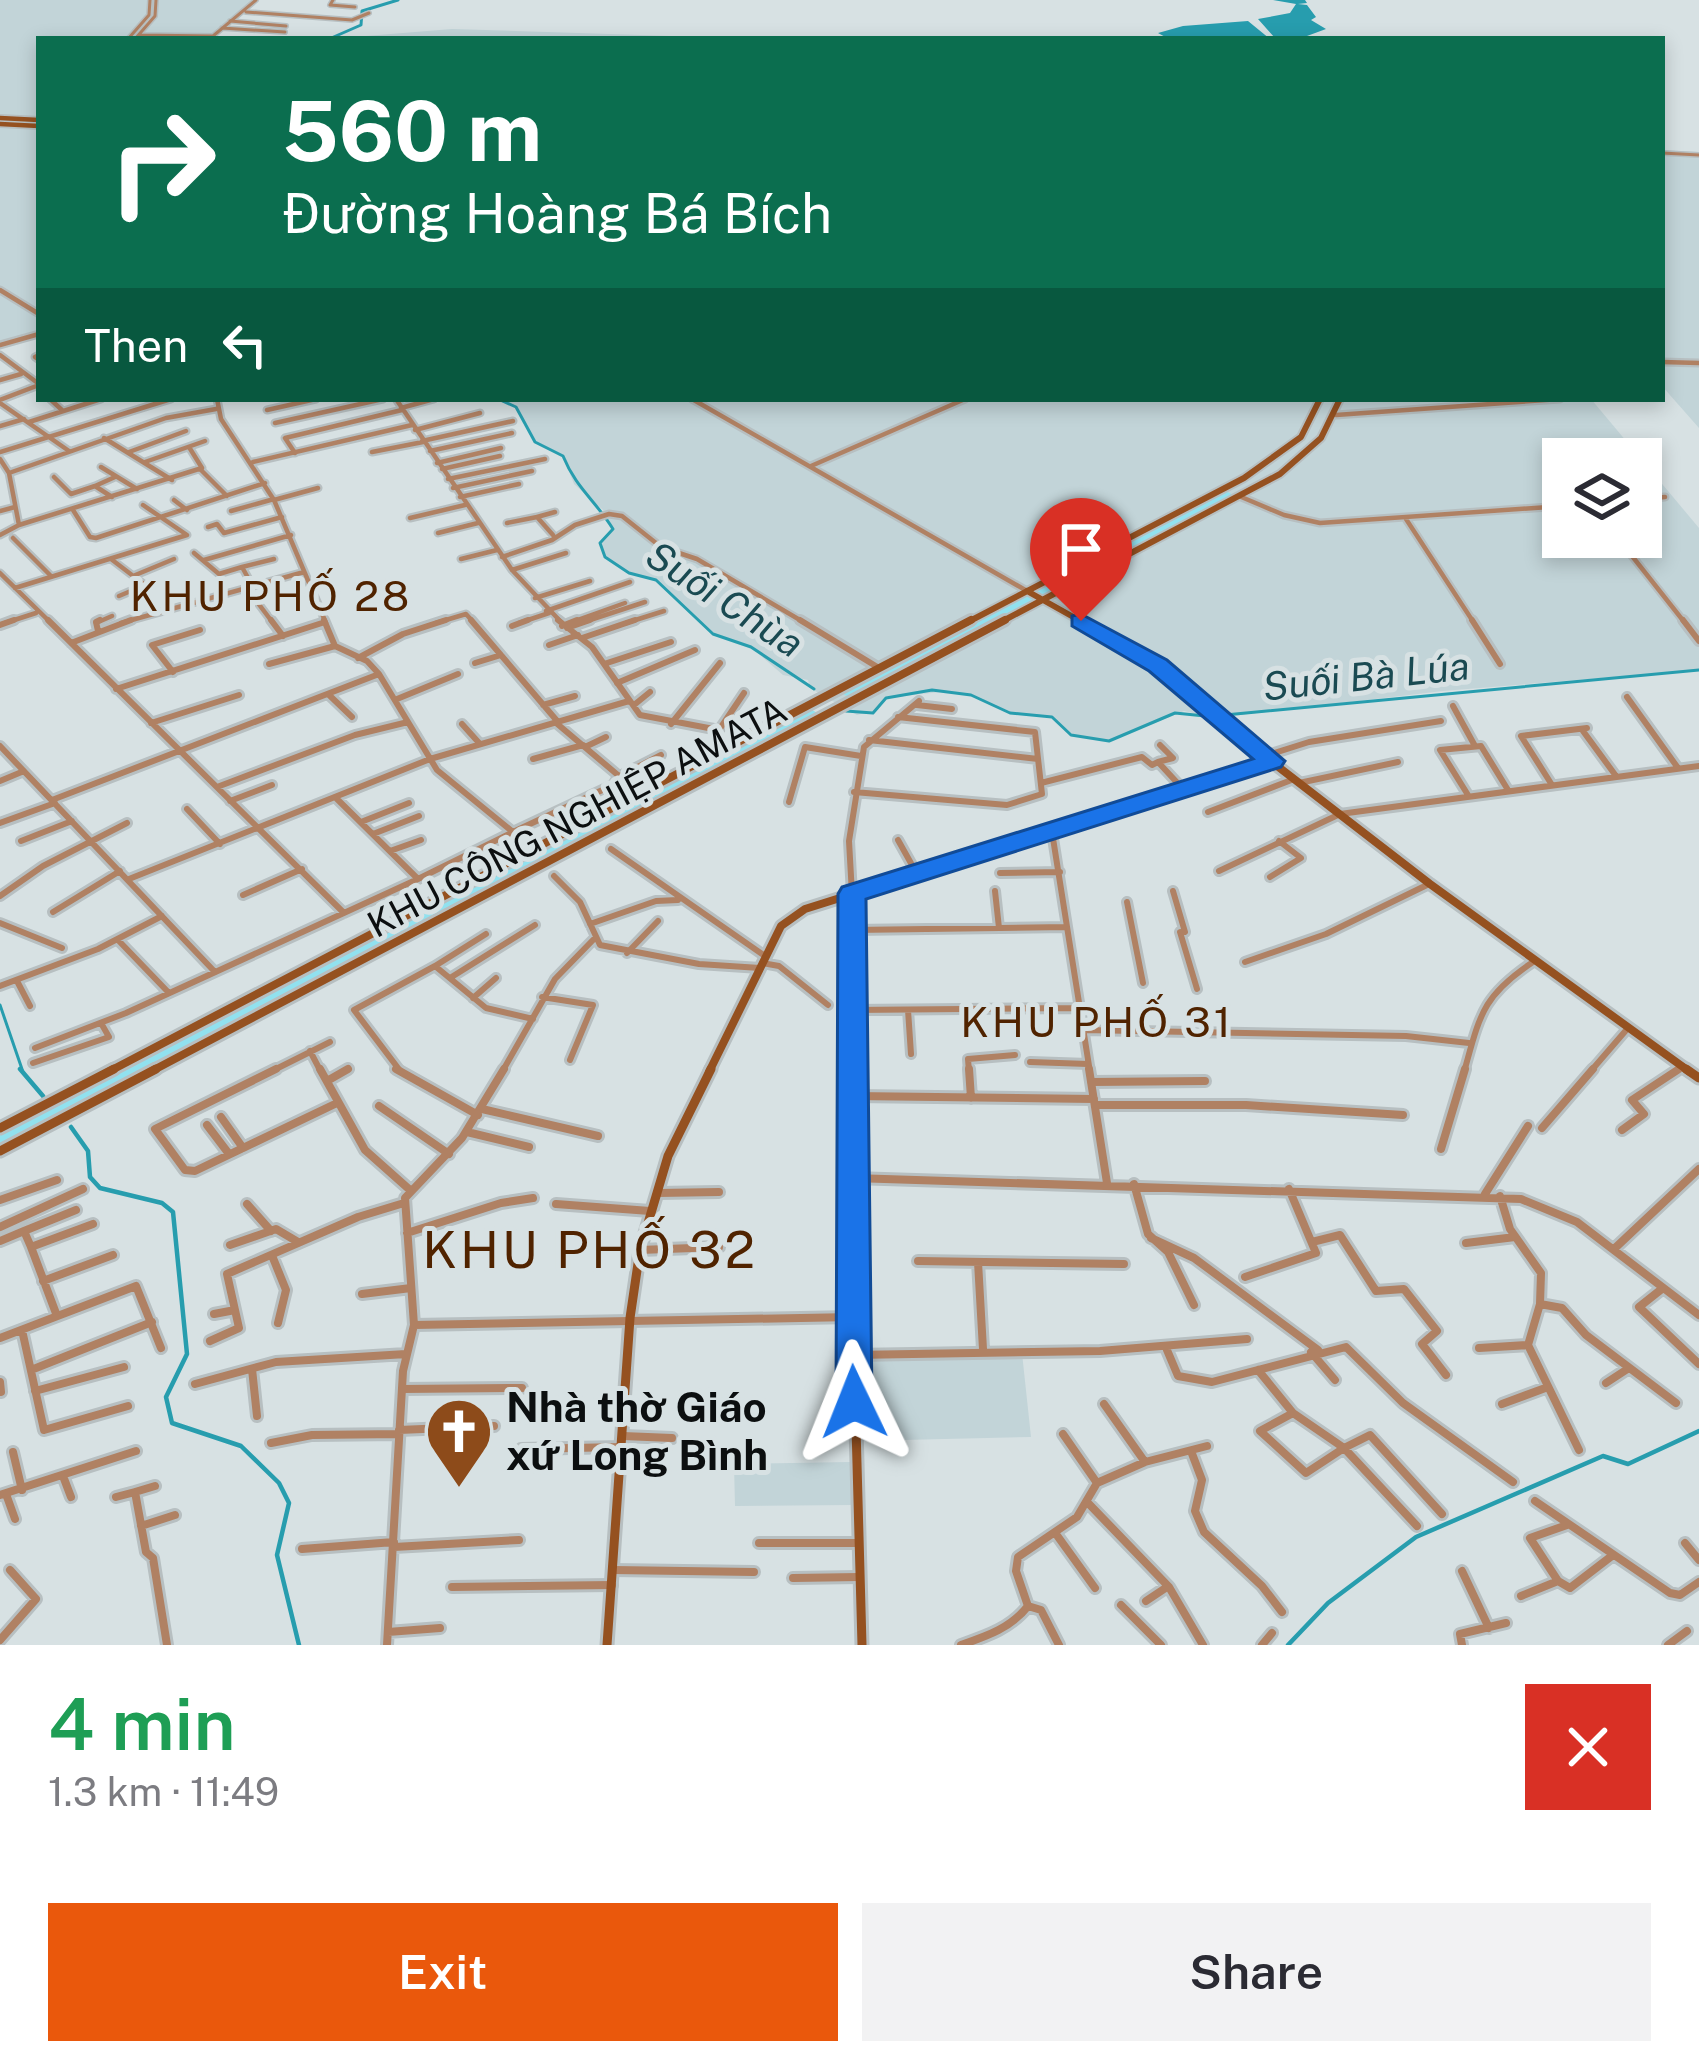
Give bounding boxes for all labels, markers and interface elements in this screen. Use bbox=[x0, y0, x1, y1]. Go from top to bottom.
text: 560 m bbox=[282, 81, 542, 180]
icon: right bbox=[84, 84, 240, 240]
text: Đường Hoàng Bá Bích bbox=[282, 182, 832, 245]
icon: left bbox=[212, 312, 278, 378]
text: Then bbox=[84, 319, 188, 372]
map controls bbox=[1542, 438, 1662, 558]
button: layers bbox=[1542, 438, 1662, 558]
pin bbox=[1030, 498, 1132, 621]
icon: arrive bbox=[1048, 516, 1114, 582]
water label: Suối Chùa bbox=[638, 531, 812, 667]
district label: KHU PHỐ 28 bbox=[130, 568, 412, 620]
water label: Suối Bà Lúa bbox=[1260, 642, 1472, 710]
street label: KHU CÔNG NGHIỆP AMATA bbox=[360, 688, 794, 946]
district label: KHU PHỐ 31 bbox=[960, 994, 1234, 1046]
district label: KHU PHỐ 32 bbox=[422, 1216, 758, 1279]
position arrow bbox=[791, 1339, 917, 1465]
place label: Nhà thờ Giáo xứ Long Bình bbox=[506, 1382, 768, 1479]
church icon: Nhà thờ Giáo xứ Long Bình bbox=[424, 1396, 494, 1490]
text: 4 min bbox=[48, 1682, 236, 1766]
button: close bbox=[1525, 1684, 1651, 1810]
text: 1.3 km · 11:49 bbox=[48, 1769, 279, 1815]
button: Exit bbox=[48, 1903, 838, 2041]
button: Share bbox=[862, 1903, 1651, 2041]

